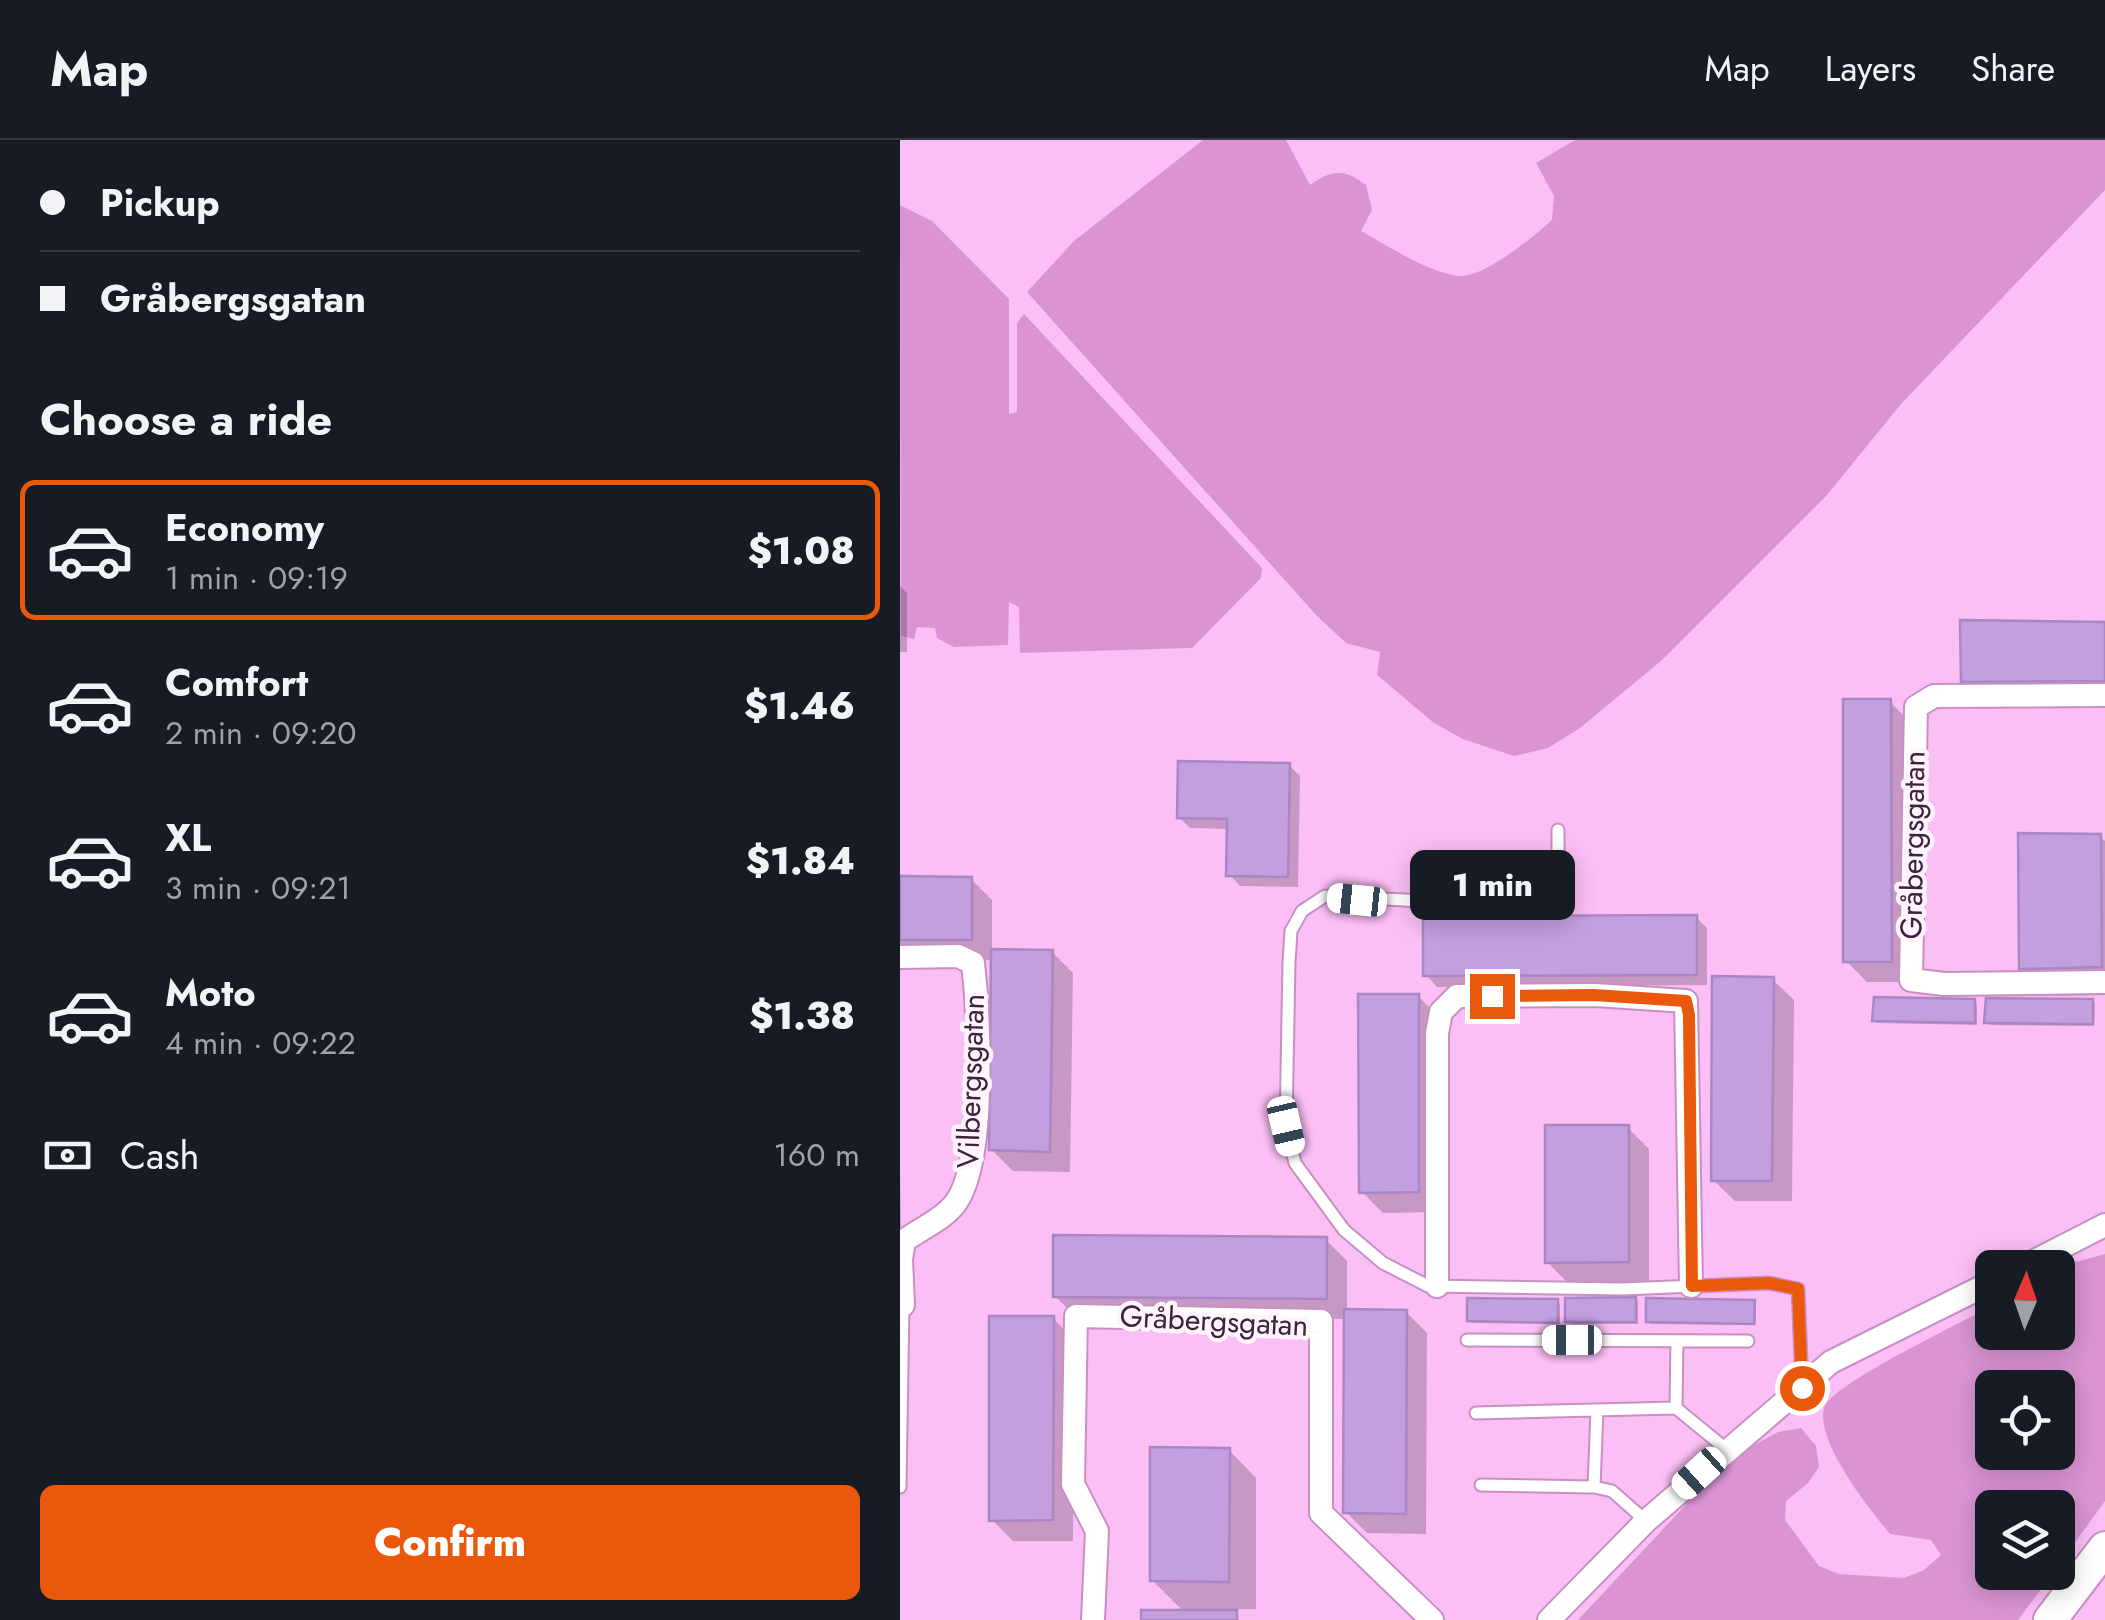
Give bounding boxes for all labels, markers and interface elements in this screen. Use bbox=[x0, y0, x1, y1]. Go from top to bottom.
text: Map bbox=[50, 35, 148, 104]
text: Map bbox=[1705, 44, 1770, 94]
text: Layers bbox=[1825, 44, 1916, 94]
text: Share bbox=[1971, 44, 2055, 94]
text: Pickup bbox=[100, 175, 220, 230]
text: Gråbergsgatan bbox=[100, 271, 366, 326]
text: Choose a ride bbox=[40, 387, 332, 452]
text: Economy bbox=[165, 500, 324, 555]
icon: car bbox=[45, 505, 135, 595]
text: $1.08 bbox=[748, 523, 855, 578]
text: 1 min · 09:19 bbox=[165, 555, 348, 601]
text: Comfort bbox=[165, 655, 308, 710]
icon: car bbox=[45, 660, 135, 750]
text: $1.46 bbox=[744, 678, 855, 733]
text: 2 min · 09:20 bbox=[165, 710, 356, 756]
street label: Gråbergsgatan bbox=[1889, 750, 1936, 940]
text: XL bbox=[165, 810, 211, 865]
icon: car bbox=[45, 815, 135, 905]
text: $1.84 bbox=[746, 833, 855, 888]
callout: 1 min bbox=[1410, 851, 1574, 921]
text: 1 min bbox=[1452, 862, 1533, 908]
text: 3 min · 09:21 bbox=[165, 865, 351, 911]
car bbox=[1326, 882, 1388, 918]
text: Moto bbox=[165, 965, 256, 1020]
icon: car bbox=[45, 970, 135, 1060]
route end bbox=[1470, 974, 1515, 1019]
text: $1.38 bbox=[749, 988, 855, 1043]
street label: Vilbergsgatan bbox=[946, 993, 995, 1169]
text: 4 min · 09:22 bbox=[165, 1020, 356, 1066]
car bbox=[1265, 1093, 1307, 1159]
icon: cash bbox=[40, 1128, 95, 1183]
text: Cash bbox=[120, 1128, 200, 1183]
text: 160 m bbox=[773, 1132, 860, 1178]
north arrow bbox=[1975, 1250, 2075, 1350]
map controls bbox=[1975, 1250, 2075, 1590]
street label: Gråbergsgatan bbox=[1119, 1294, 1309, 1347]
car bbox=[1542, 1325, 1602, 1355]
route start bbox=[1780, 1366, 1825, 1411]
button: locate bbox=[1975, 1370, 2075, 1470]
car bbox=[1667, 1442, 1731, 1504]
button: Confirm bbox=[40, 1485, 860, 1600]
button: layers bbox=[1975, 1490, 2075, 1590]

